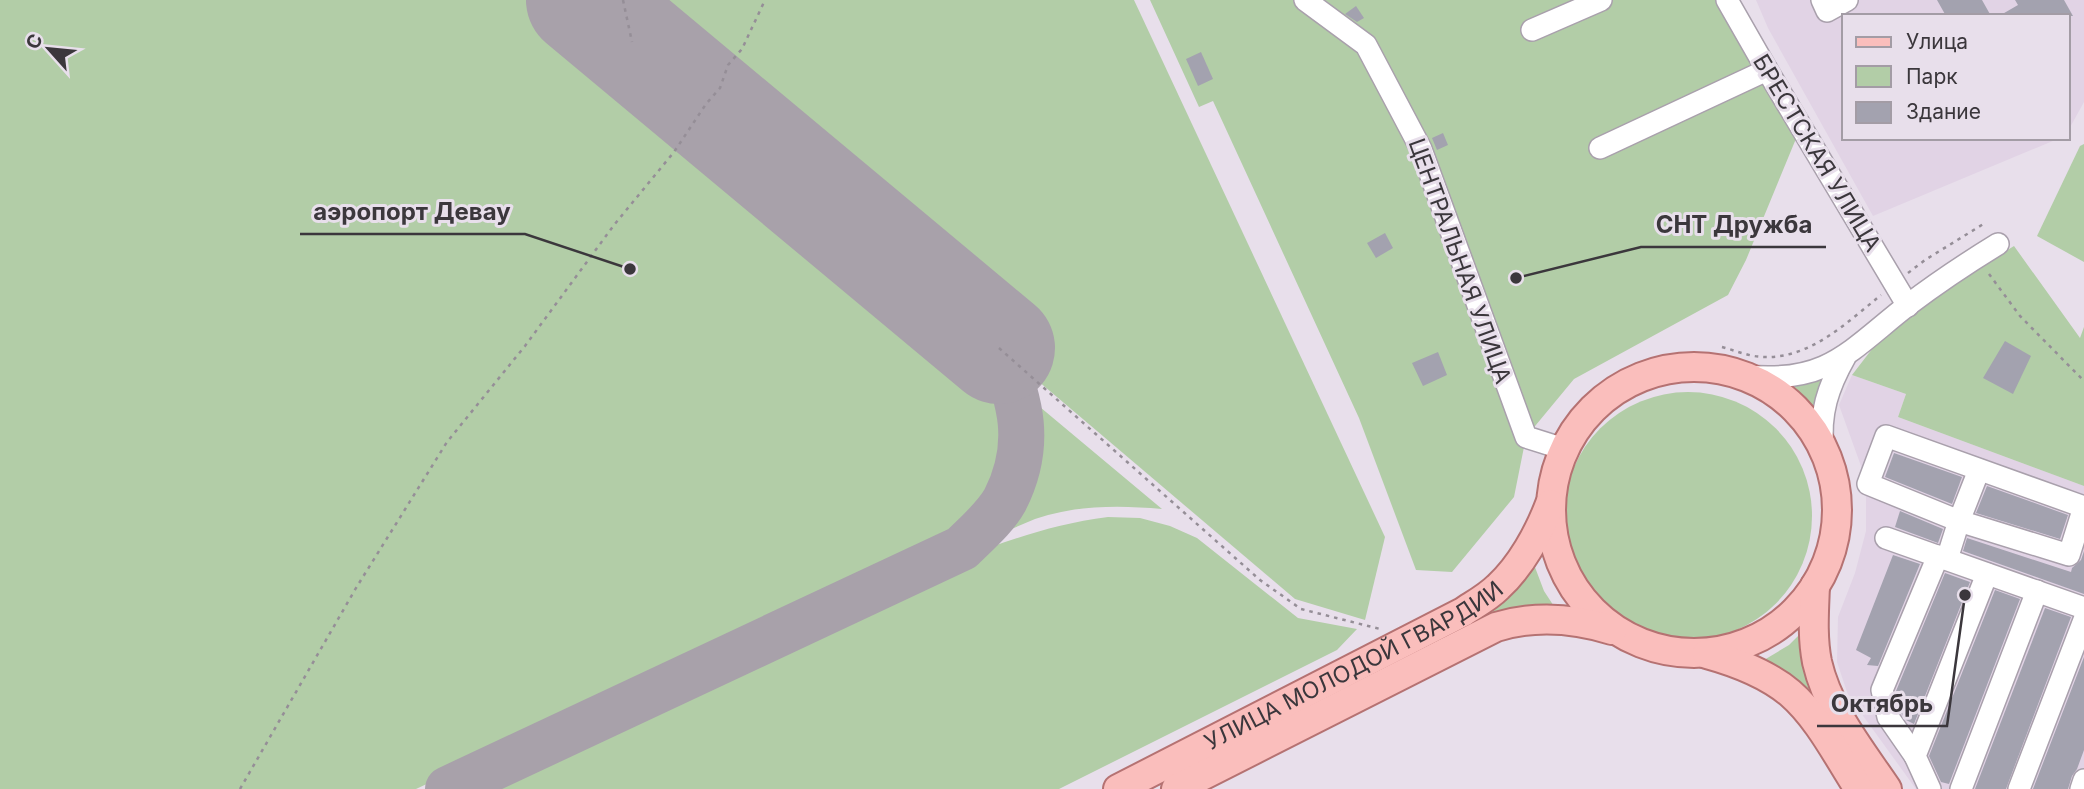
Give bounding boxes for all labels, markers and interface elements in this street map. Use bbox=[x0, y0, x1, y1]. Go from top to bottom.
north arrow bbox=[14, 14, 84, 84]
legend bbox=[1842, 14, 2070, 140]
text: Улица bbox=[1906, 29, 1968, 54]
text: С bbox=[21, 30, 48, 53]
street label: БРЕСТСКАЯ УЛИЦА bbox=[1747, 49, 1887, 257]
text: Парк bbox=[1906, 64, 1958, 89]
text: Здание bbox=[1906, 99, 1981, 124]
street label: ЦЕНТРАЛЬНАЯ УЛИЦА bbox=[1403, 135, 1517, 388]
callout: аэропорт Девау bbox=[300, 189, 525, 234]
text: аэропорт Девау bbox=[313, 197, 511, 226]
callout: СНТ Дружба bbox=[1641, 202, 1826, 247]
text: СНТ Дружба bbox=[1656, 210, 1812, 239]
street label: УЛИЦА МОЛОДОЙ ГВАРДИИ bbox=[1200, 575, 1509, 756]
callout: Октябрь bbox=[1817, 681, 1947, 726]
text: Октябрь bbox=[1831, 689, 1933, 718]

